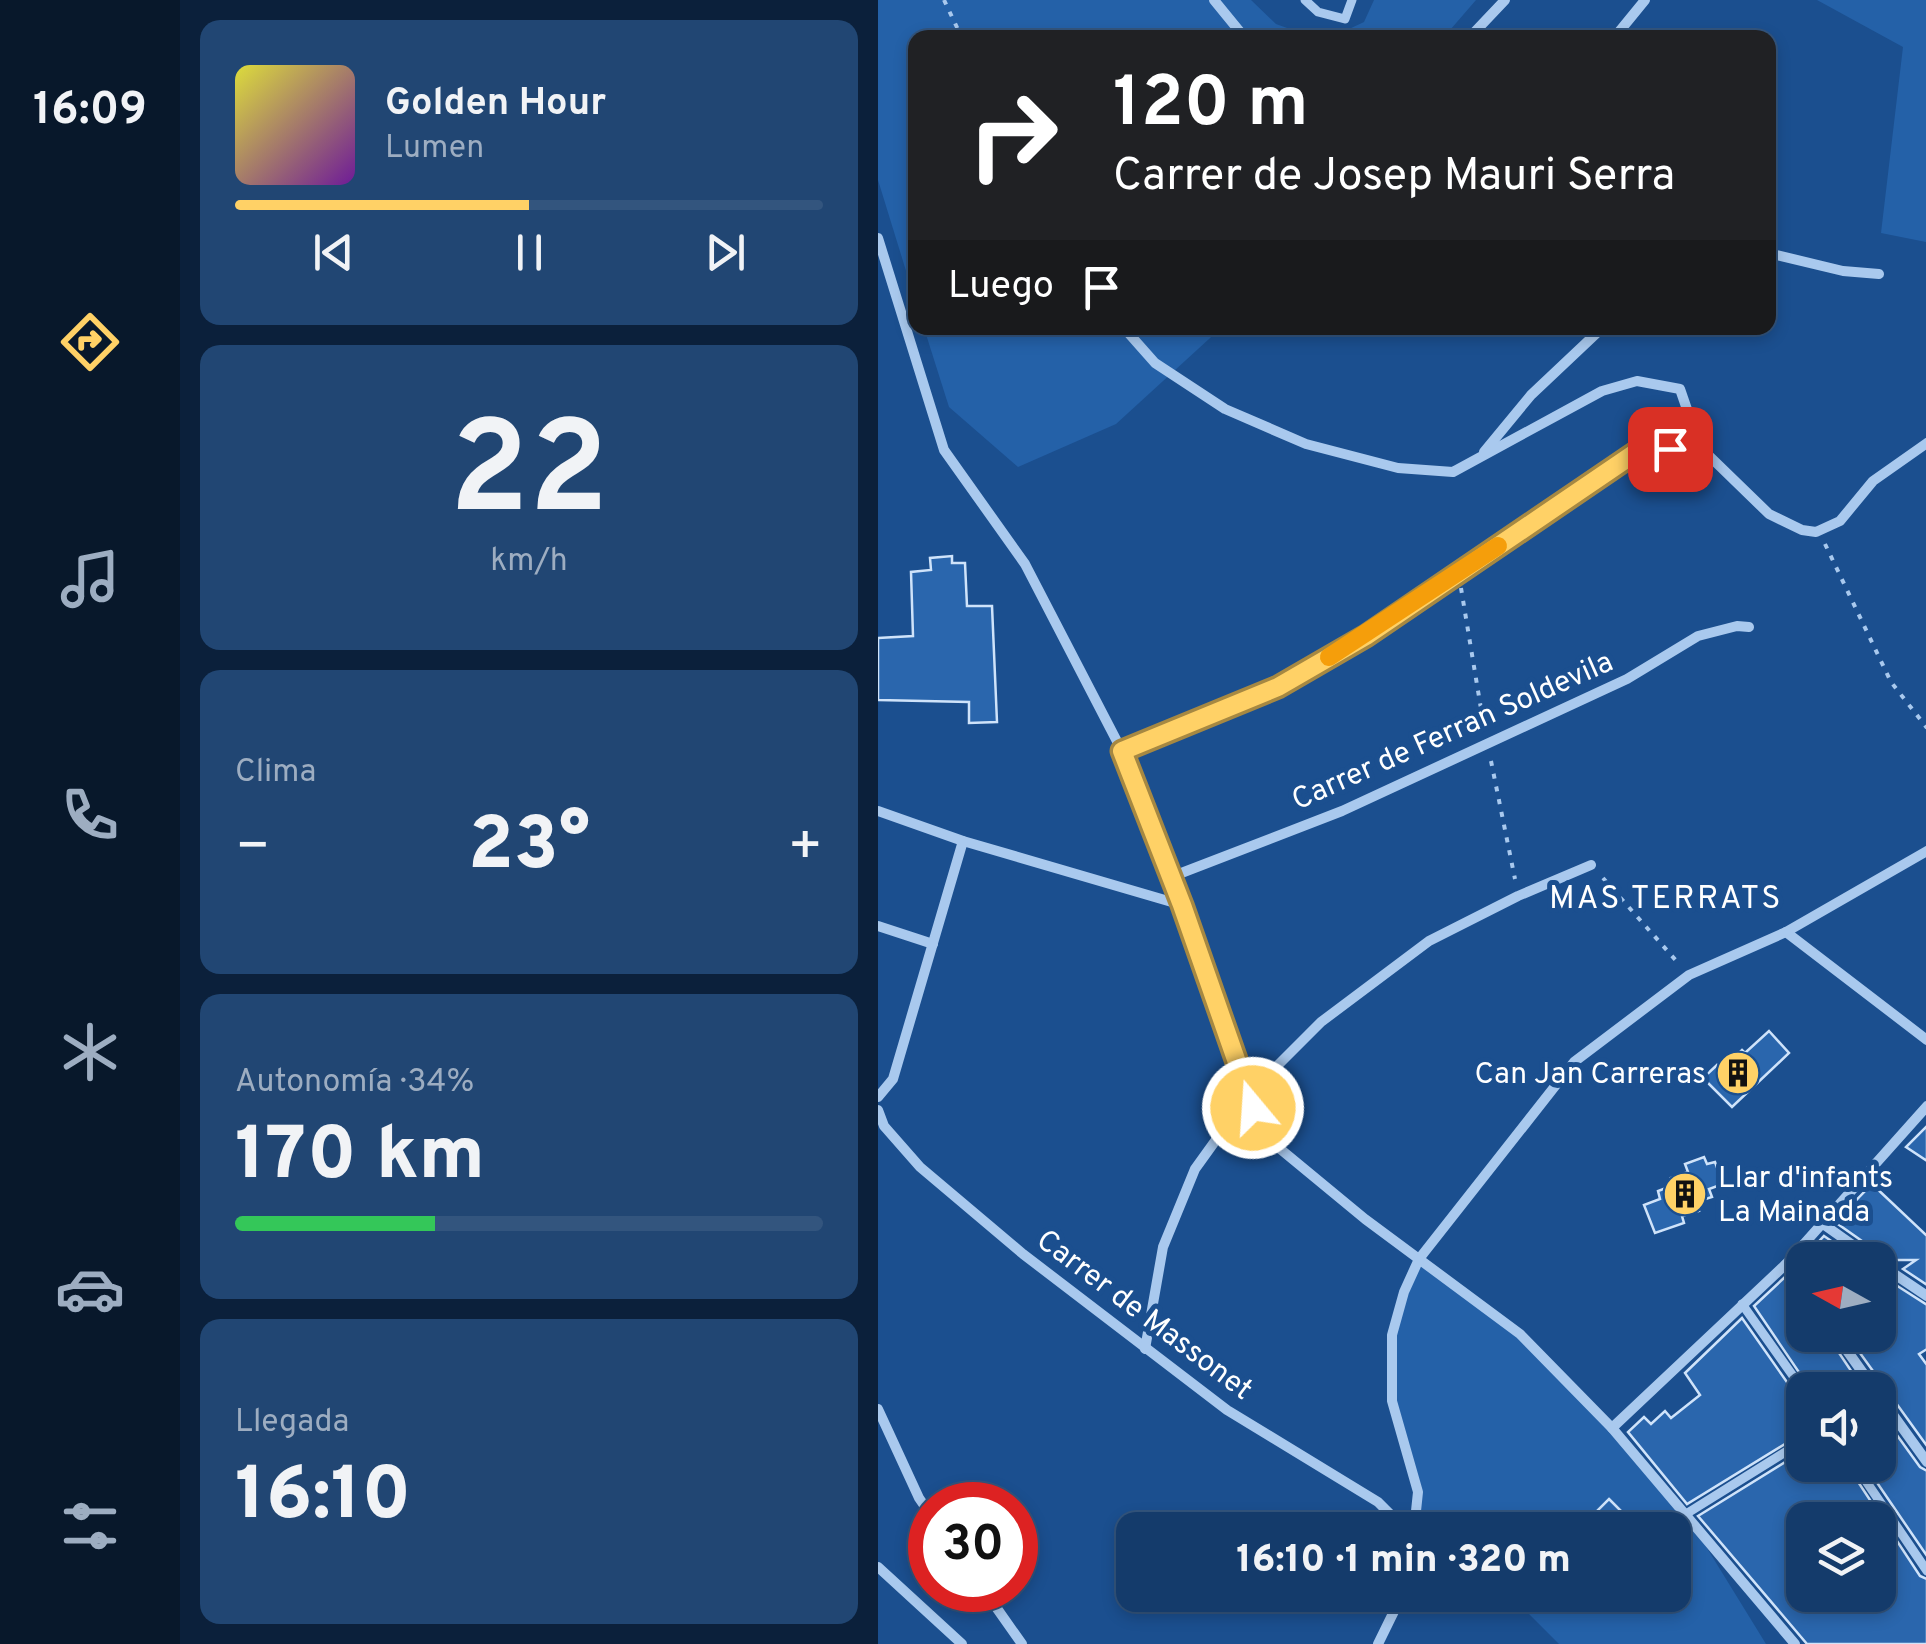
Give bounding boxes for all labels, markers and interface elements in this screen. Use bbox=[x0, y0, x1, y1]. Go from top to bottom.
text: 120 m bbox=[1113, 62, 1309, 151]
icon: right bbox=[948, 70, 1078, 200]
text: Golden Hour bbox=[385, 80, 606, 129]
text: 16:09 bbox=[33, 83, 147, 140]
text: Lumen bbox=[385, 129, 484, 169]
text: Carrer de Josep Mauri Serra bbox=[1113, 149, 1675, 206]
icon: previous bbox=[306, 225, 361, 280]
icon: pause bbox=[502, 225, 557, 280]
icon: next bbox=[698, 225, 753, 280]
icon: arrive bbox=[1074, 260, 1129, 315]
text: Luego bbox=[948, 263, 1054, 312]
icon: directions bbox=[55, 307, 125, 377]
text: 22 bbox=[450, 394, 609, 559]
pin bbox=[1628, 407, 1713, 492]
icon: arrive bbox=[1643, 422, 1698, 477]
text: km/h bbox=[490, 542, 568, 582]
icon: music bbox=[55, 544, 125, 614]
street label: Carrer de Ferran Soldevila bbox=[1287, 645, 1619, 820]
text: Clima bbox=[235, 753, 316, 793]
icon: phone bbox=[55, 780, 125, 850]
text: 23° bbox=[468, 801, 590, 896]
text: − bbox=[235, 814, 270, 884]
text: + bbox=[788, 814, 823, 884]
district label: MAS TERRATS bbox=[1549, 880, 1783, 920]
icon: climate bbox=[55, 1017, 125, 1087]
building icon: Can Jan Carreras bbox=[1715, 1050, 1761, 1096]
position arrow bbox=[1201, 1056, 1305, 1160]
place label: Can Jan Carreras bbox=[1475, 1057, 1706, 1094]
text: Autonomía · 34% bbox=[235, 1063, 474, 1103]
text: 170 km bbox=[235, 1111, 485, 1206]
place label: Llar d'infants La Mainada bbox=[1718, 1161, 1893, 1232]
building icon: Llar d'infants La Mainada bbox=[1662, 1171, 1708, 1217]
street label: Carrer de Massonet bbox=[1028, 1223, 1259, 1409]
north arrow bbox=[1786, 1242, 1896, 1352]
map controls bbox=[1786, 1242, 1896, 1612]
icon: car bbox=[55, 1254, 125, 1324]
button: sound bbox=[1786, 1372, 1896, 1482]
text: Llegada bbox=[235, 1403, 349, 1443]
text: 16:10 bbox=[235, 1451, 411, 1546]
speed limit sign: 30 bbox=[908, 1482, 1038, 1612]
icon: filters bbox=[55, 1491, 125, 1561]
button: layers bbox=[1786, 1502, 1896, 1612]
text: 16:10 · 1 min · 320 m bbox=[1236, 1537, 1571, 1586]

